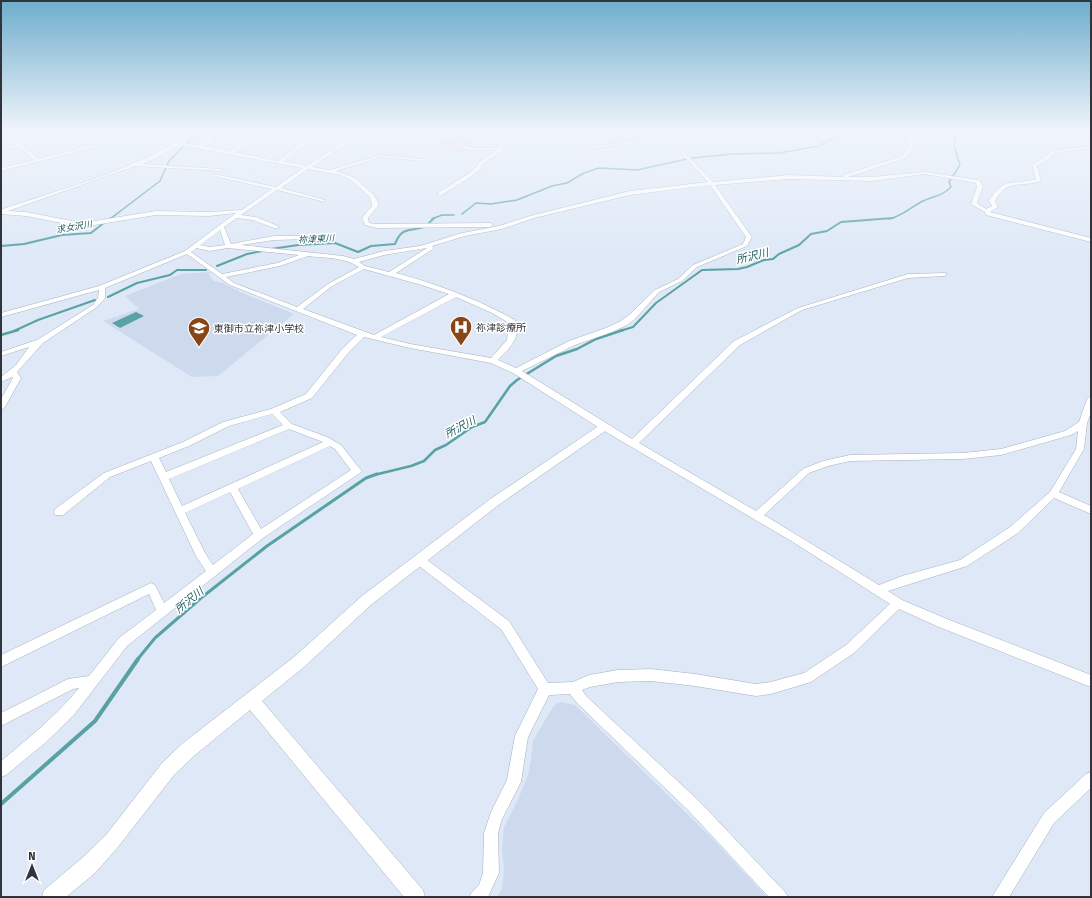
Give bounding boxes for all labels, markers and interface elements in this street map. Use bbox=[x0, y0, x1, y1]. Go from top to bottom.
water label: 求女沢川 bbox=[55, 219, 94, 235]
water label: 祢津東川 bbox=[298, 233, 335, 245]
water label: 所沢川 bbox=[735, 246, 771, 267]
hospital icon: 祢津診療所 bbox=[448, 314, 474, 347]
school or university icon: 東御市立祢津小学校 bbox=[186, 315, 212, 348]
place label: 祢津診療所 bbox=[476, 322, 526, 334]
place label: 東御市立祢津小学校 bbox=[214, 323, 304, 335]
water label: 所沢川 bbox=[443, 413, 479, 441]
water label: 所沢川 bbox=[172, 584, 207, 616]
north arrow bbox=[12, 846, 52, 886]
text: N bbox=[28, 850, 36, 863]

